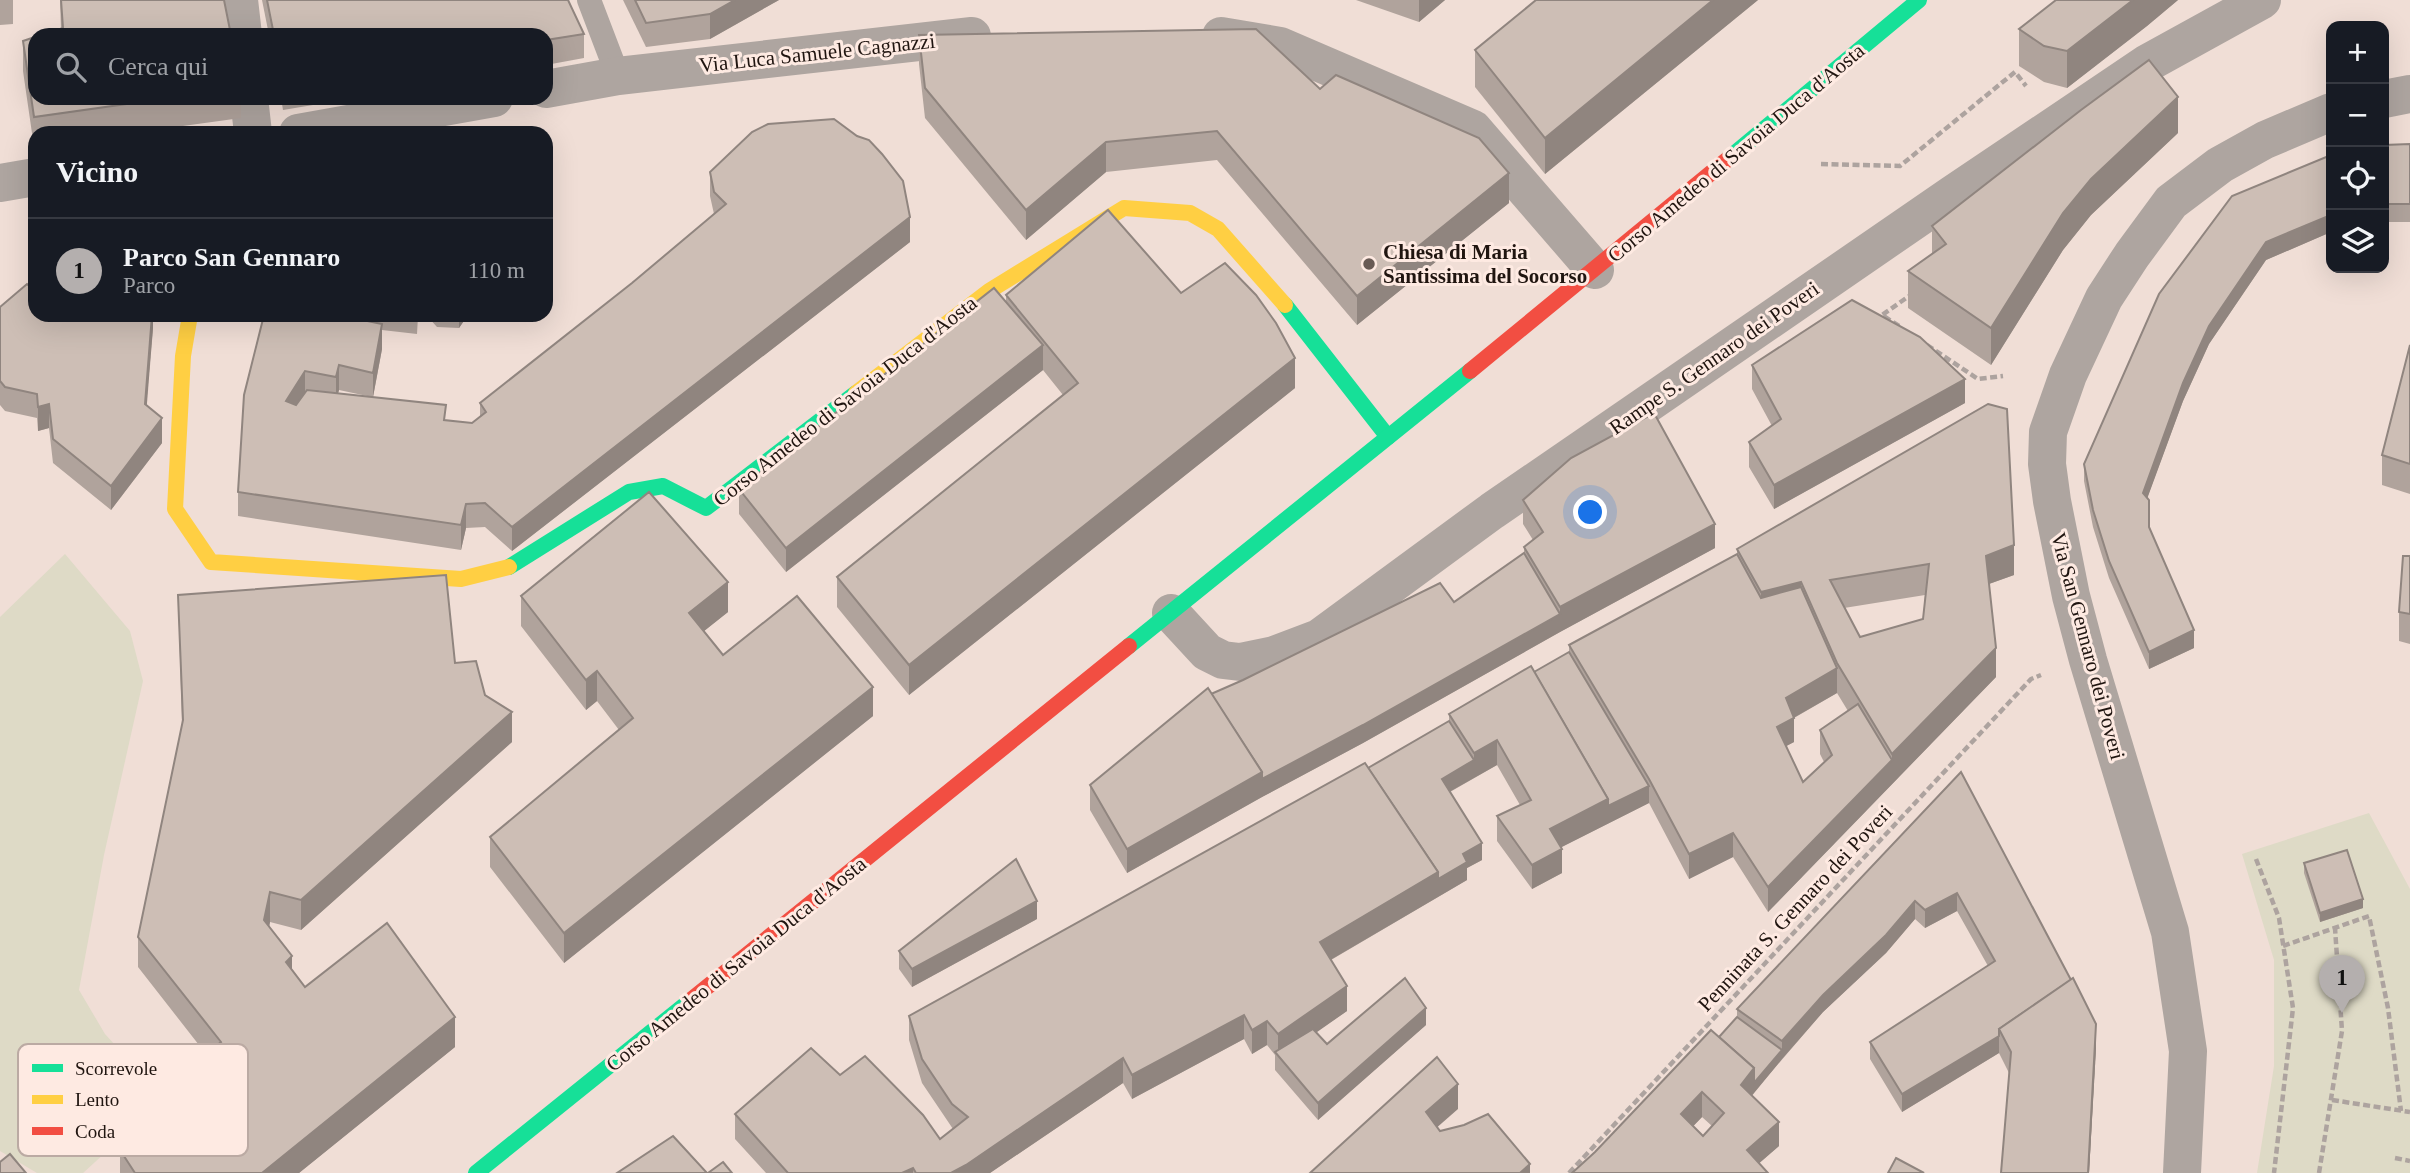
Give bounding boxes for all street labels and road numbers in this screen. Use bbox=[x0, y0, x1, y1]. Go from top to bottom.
street label: Via Luca Samuele Cagnazzi bbox=[698, 29, 936, 77]
street label: Corso Amedeo di Savoia Duca d'Aosta bbox=[1603, 38, 1870, 267]
street label: Rampe S. Gennaro dei Poveri bbox=[1605, 276, 1823, 440]
street label: Corso Amedeo di Savoia Duca d'Aosta bbox=[709, 290, 982, 511]
street label: Via San Gennaro dei Poveri bbox=[2046, 530, 2130, 762]
street label: Penninata S. Gennaro dei Poveri bbox=[1693, 800, 1897, 1016]
street label: Corso Amedeo di Savoia Duca d'Aosta bbox=[601, 851, 871, 1076]

